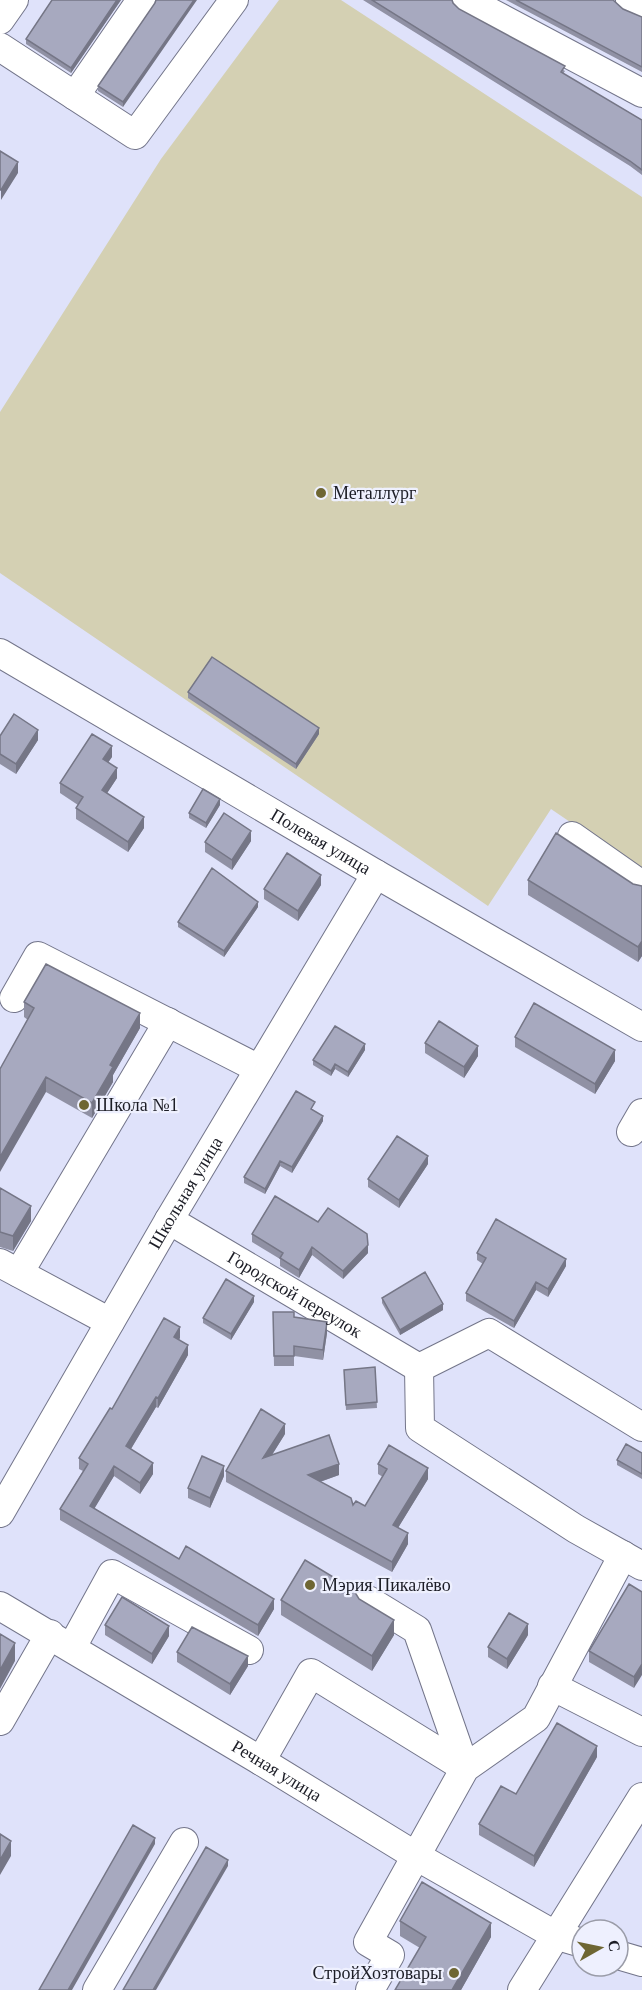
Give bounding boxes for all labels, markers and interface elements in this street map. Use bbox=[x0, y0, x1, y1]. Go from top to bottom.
place label: Металлург bbox=[333, 483, 416, 503]
marker: Металлург bbox=[314, 486, 328, 500]
street label: Полевая улица bbox=[267, 804, 374, 879]
place label: Школа №1 bbox=[96, 1095, 178, 1115]
marker: Школа №1 bbox=[77, 1098, 91, 1112]
street label: Школьная улица bbox=[145, 1133, 226, 1252]
street label: Городской переулок bbox=[224, 1247, 366, 1342]
place label: Мэрия Пикалёво bbox=[322, 1575, 451, 1595]
marker: Мэрия Пикалёво bbox=[303, 1578, 317, 1592]
street label: Речная улица bbox=[228, 1736, 325, 1806]
north arrow bbox=[570, 1918, 630, 1978]
text: С bbox=[605, 1939, 624, 1953]
place label: СтройХозтовары bbox=[313, 1963, 442, 1983]
marker: СтройХозтовары bbox=[447, 1966, 461, 1980]

